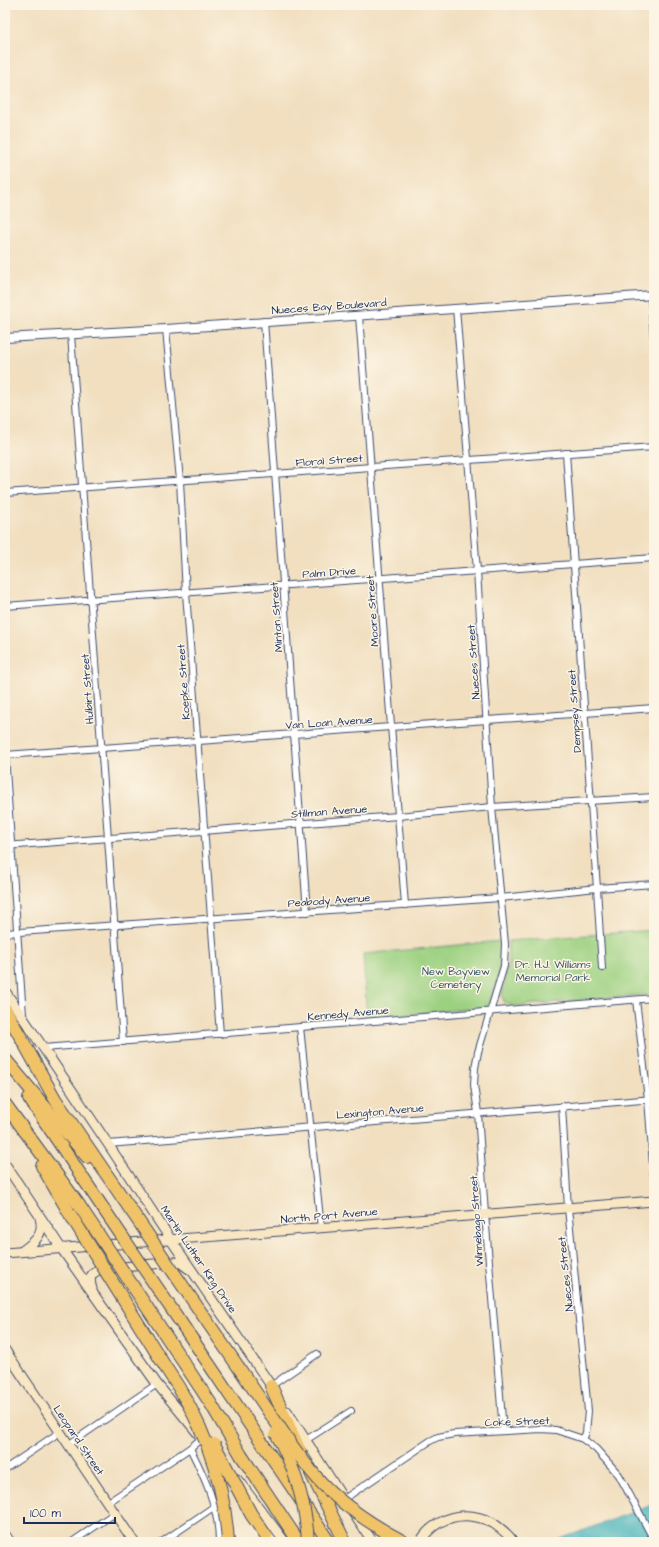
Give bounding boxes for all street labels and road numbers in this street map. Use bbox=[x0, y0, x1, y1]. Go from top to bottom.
street label: Nueces Bay Boulevard bbox=[271, 295, 388, 319]
street label: Floral Street bbox=[295, 451, 364, 470]
street label: Palm Drive bbox=[302, 563, 356, 582]
street label: Moore Street bbox=[362, 574, 382, 647]
street label: Minton Street bbox=[267, 581, 286, 653]
street label: Nueces Street bbox=[463, 623, 484, 700]
street label: Koepke Street bbox=[173, 643, 194, 720]
street label: Hulbirt Street bbox=[78, 653, 97, 725]
street label: Dempsey Street bbox=[564, 668, 586, 753]
street label: Van Loan Avenue bbox=[285, 712, 373, 733]
street label: Stillman Avenue bbox=[290, 801, 368, 822]
street label: Peabody Avenue bbox=[287, 890, 371, 912]
street label: Kennedy Avenue bbox=[307, 1002, 389, 1026]
street label: Lexington Avenue bbox=[336, 1100, 425, 1124]
street label: Winnebago Street bbox=[466, 1174, 488, 1267]
street label: Martin Luther King Drive bbox=[156, 1203, 240, 1317]
street label: North Port Avenue bbox=[280, 1204, 378, 1227]
street label: Nueces Street bbox=[554, 1235, 577, 1312]
street label: Leopard Street bbox=[50, 1402, 108, 1479]
street label: Coke Street bbox=[484, 1413, 550, 1430]

